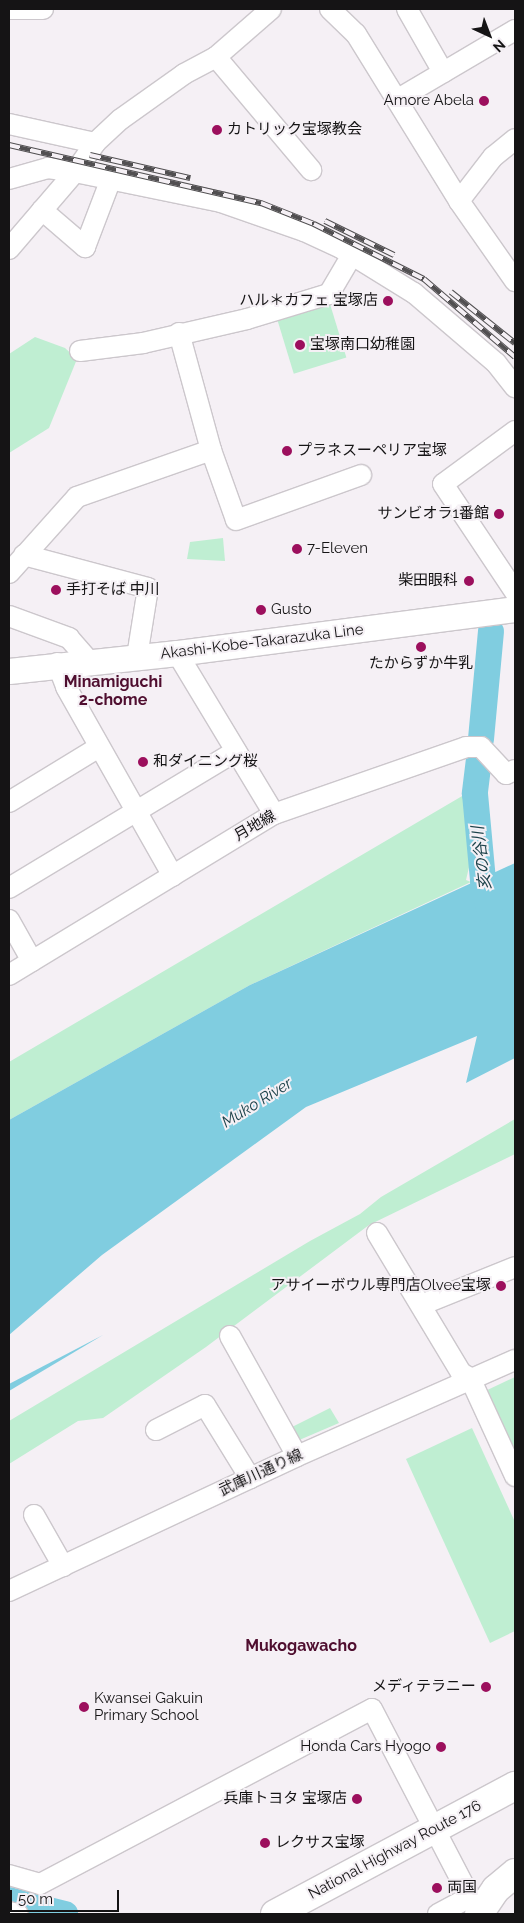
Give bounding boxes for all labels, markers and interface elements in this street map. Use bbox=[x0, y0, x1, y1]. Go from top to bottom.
north arrow bbox=[464, 10, 514, 60]
text: N bbox=[490, 36, 509, 55]
place label: Amore Abela bbox=[383, 92, 474, 110]
marker: Amore Abela bbox=[478, 95, 490, 107]
place label: カトリック宝塚教会 bbox=[227, 121, 362, 139]
marker: カトリック宝塚教会 bbox=[211, 124, 223, 136]
place label: ハル＊カフェ 宝塚店 bbox=[239, 292, 378, 310]
marker: ハル＊カフェ 宝塚店 bbox=[382, 295, 394, 307]
place label: 宝塚南口幼稚園 bbox=[310, 336, 415, 354]
marker: 宝塚南口幼稚園 bbox=[294, 339, 306, 351]
place label: プラネスーペリア宝塚 bbox=[297, 442, 447, 460]
marker: プラネスーペリア宝塚 bbox=[281, 445, 293, 457]
place label: サンビオラ1番館 bbox=[378, 505, 489, 523]
marker: サンビオラ1番館 bbox=[493, 508, 505, 520]
place label: 7-Eleven bbox=[307, 540, 368, 558]
marker: 7-Eleven bbox=[291, 543, 303, 555]
place label: 柴田眼科 bbox=[398, 572, 458, 590]
marker: 柴田眼科 bbox=[462, 574, 476, 588]
place label: 手打そば 中川 bbox=[66, 581, 160, 599]
marker: 手打そば 中川 bbox=[50, 584, 62, 596]
place label: Gusto bbox=[271, 601, 312, 619]
marker: Gusto bbox=[255, 604, 267, 616]
street label: Akashi-Kobe-Takarazuka Line bbox=[159, 621, 365, 663]
marker: たからずか牛乳 bbox=[415, 641, 427, 653]
place label: たからずか牛乳 bbox=[369, 655, 473, 673]
district label: Minamiguchi 2-chome bbox=[64, 672, 162, 710]
place label: 和ダイニング桜 bbox=[153, 753, 258, 771]
marker: 和ダイニング桜 bbox=[137, 756, 149, 768]
street label: 月地線 bbox=[231, 807, 279, 845]
water label: 亥の谷川 bbox=[469, 825, 495, 891]
water label: Muko River bbox=[218, 1074, 296, 1132]
place label: アサイーボウル専門店Olvee宝塚 bbox=[271, 1277, 491, 1295]
marker: アサイーボウル専門店Olvee宝塚 bbox=[495, 1280, 507, 1292]
street label: 武庫川通り線 bbox=[216, 1446, 306, 1500]
district label: Mukogawacho bbox=[245, 1636, 357, 1656]
place label: メディテラニー bbox=[371, 1678, 476, 1696]
marker: メディテラニー bbox=[480, 1681, 492, 1693]
place label: Kwansei Gakuin Primary School bbox=[94, 1689, 203, 1724]
marker: Kwansei Gakuin Primary School bbox=[78, 1701, 90, 1713]
place label: Honda Cars Hyogo bbox=[300, 1738, 431, 1756]
marker: Honda Cars Hyogo bbox=[435, 1741, 447, 1753]
place label: 兵庫トヨタ 宝塚店 bbox=[223, 1790, 347, 1808]
marker: 兵庫トヨタ 宝塚店 bbox=[351, 1793, 363, 1805]
street label: National Highway Route 176 bbox=[305, 1797, 485, 1903]
place label: レクサス宝塚 bbox=[275, 1834, 365, 1852]
marker: レクサス宝塚 bbox=[259, 1837, 271, 1849]
place label: 両国 bbox=[447, 1879, 477, 1897]
scale bar bbox=[12, 1880, 121, 1912]
marker: 両国 bbox=[431, 1882, 443, 1894]
text: 50 m bbox=[18, 1890, 53, 1908]

